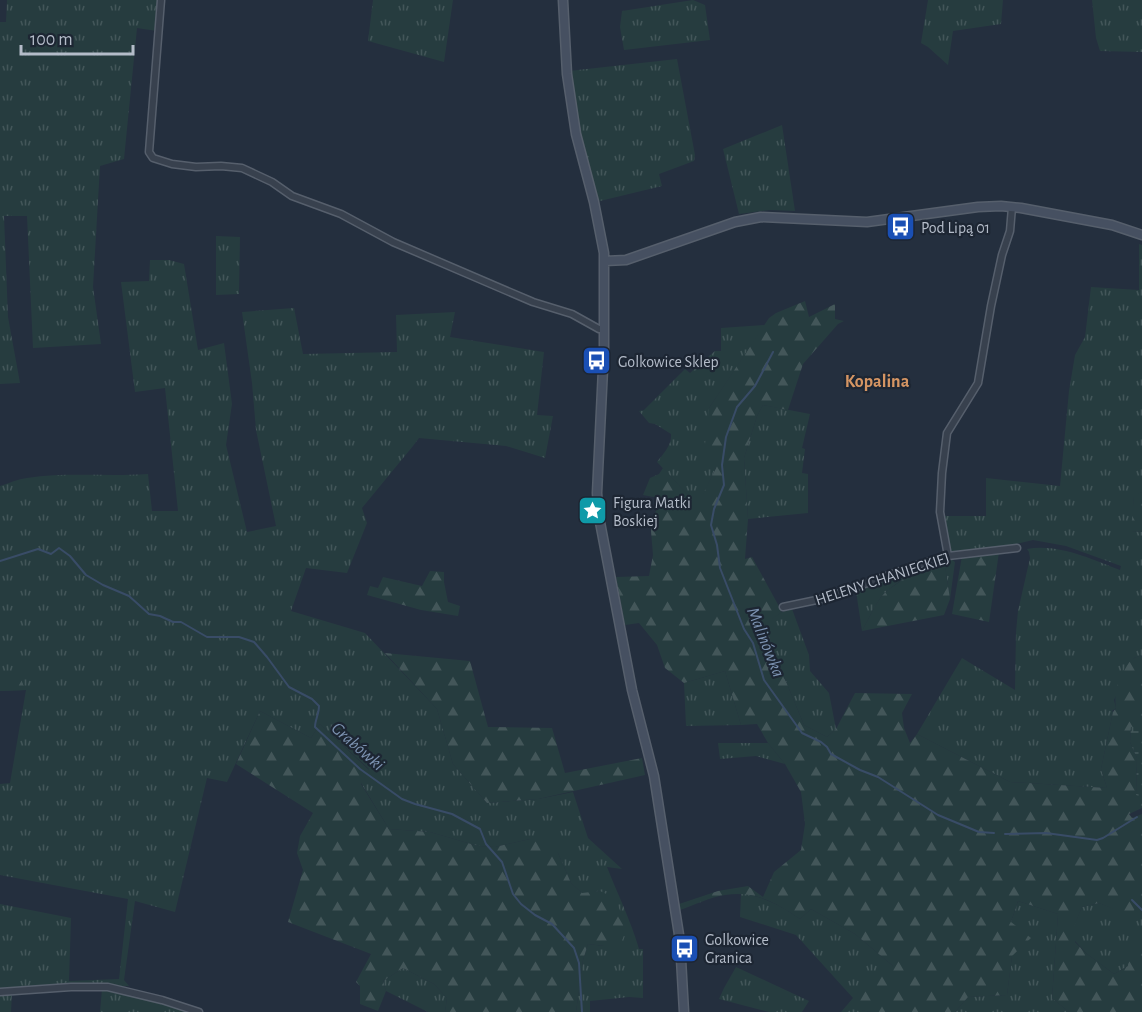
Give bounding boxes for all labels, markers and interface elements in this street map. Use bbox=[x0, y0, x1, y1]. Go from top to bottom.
scale bar bbox=[21, 18, 134, 56]
text: 100 m bbox=[30, 31, 73, 49]
bus stop icon: Pod Lipą 01 bbox=[884, 211, 916, 243]
place label: Pod Lipą 01 bbox=[921, 220, 990, 236]
bus stop icon: Golkowice Sklep bbox=[581, 345, 613, 377]
place label: Golkowice Sklep bbox=[618, 354, 719, 370]
district label: Kopalina bbox=[845, 373, 910, 391]
place icon: Figura Matki Boskiej bbox=[576, 495, 608, 527]
place label: Figura Matki Boskiej bbox=[613, 495, 691, 530]
street label: HELENY CHANIECKIEJ bbox=[813, 550, 951, 608]
water label: Malinówka bbox=[743, 605, 787, 680]
water label: Grabówki bbox=[328, 719, 387, 774]
bus stop icon: Golkowice Granica bbox=[668, 932, 700, 964]
place label: Golkowice Granica bbox=[705, 932, 769, 966]

